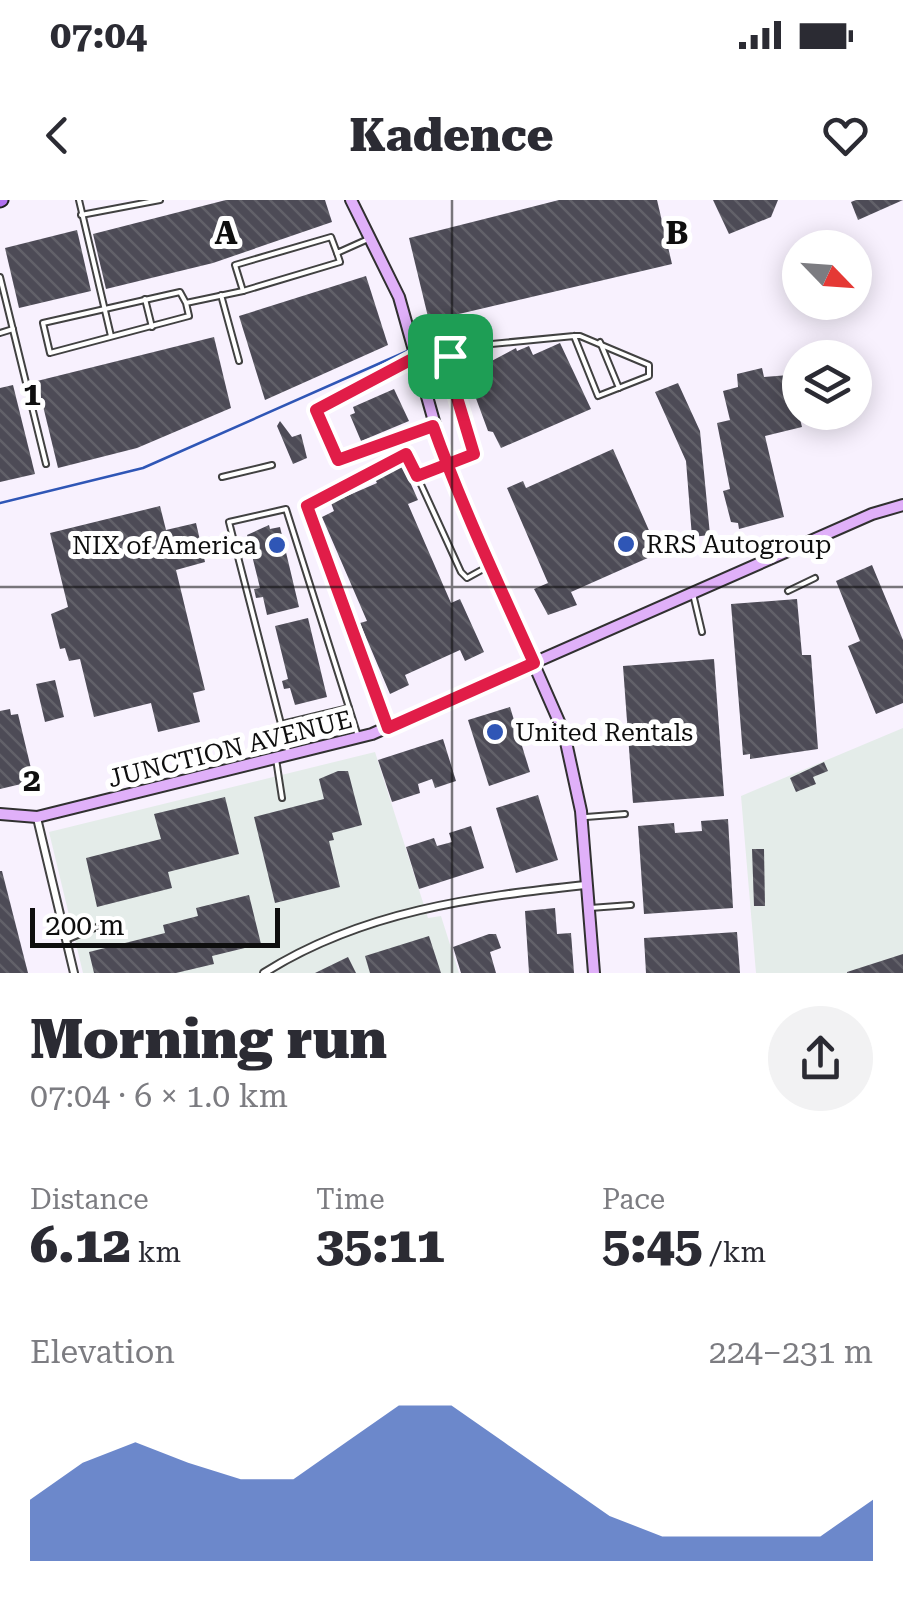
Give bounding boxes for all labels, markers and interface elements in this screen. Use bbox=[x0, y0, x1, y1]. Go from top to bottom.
text: 07:04 bbox=[50, 13, 147, 57]
icon: back bbox=[30, 108, 85, 163]
icon: heart bbox=[818, 108, 873, 163]
text: Kadence bbox=[349, 109, 554, 162]
text: A bbox=[214, 214, 238, 252]
text: B bbox=[665, 214, 689, 252]
north arrow bbox=[782, 230, 872, 320]
map controls bbox=[782, 230, 872, 430]
pin bbox=[408, 314, 493, 399]
icon: arrive bbox=[423, 329, 478, 384]
button: layers bbox=[782, 340, 872, 430]
text: 1 bbox=[23, 375, 41, 413]
place label: RRS Autogroup bbox=[646, 530, 831, 559]
place label: NIX of America bbox=[72, 531, 257, 560]
marker: RRS Autogroup bbox=[615, 533, 637, 555]
marker: NIX of America bbox=[266, 534, 288, 556]
street label: JUNCTION AVENUE bbox=[105, 705, 355, 793]
place label: United Rentals bbox=[515, 718, 693, 747]
marker: United Rentals bbox=[484, 721, 506, 743]
text: 2 bbox=[23, 761, 41, 799]
scale bar bbox=[30, 903, 280, 948]
text: 200 m bbox=[45, 909, 125, 942]
button: share bbox=[768, 1006, 873, 1111]
text: Morning run bbox=[30, 1007, 387, 1071]
text: 07:04 · 6 × 1.0 km bbox=[30, 1077, 288, 1115]
text: Distance bbox=[30, 1183, 149, 1216]
text: Time bbox=[316, 1183, 385, 1216]
text: Pace bbox=[602, 1183, 665, 1216]
text: 6.12 bbox=[30, 1216, 131, 1274]
text: 35:11 bbox=[316, 1216, 445, 1274]
text: 5:45 bbox=[602, 1216, 703, 1274]
text: km bbox=[131, 1236, 181, 1269]
text: /km bbox=[703, 1236, 766, 1269]
text: Elevation bbox=[30, 1333, 175, 1371]
text: 224–231 m bbox=[709, 1333, 873, 1371]

